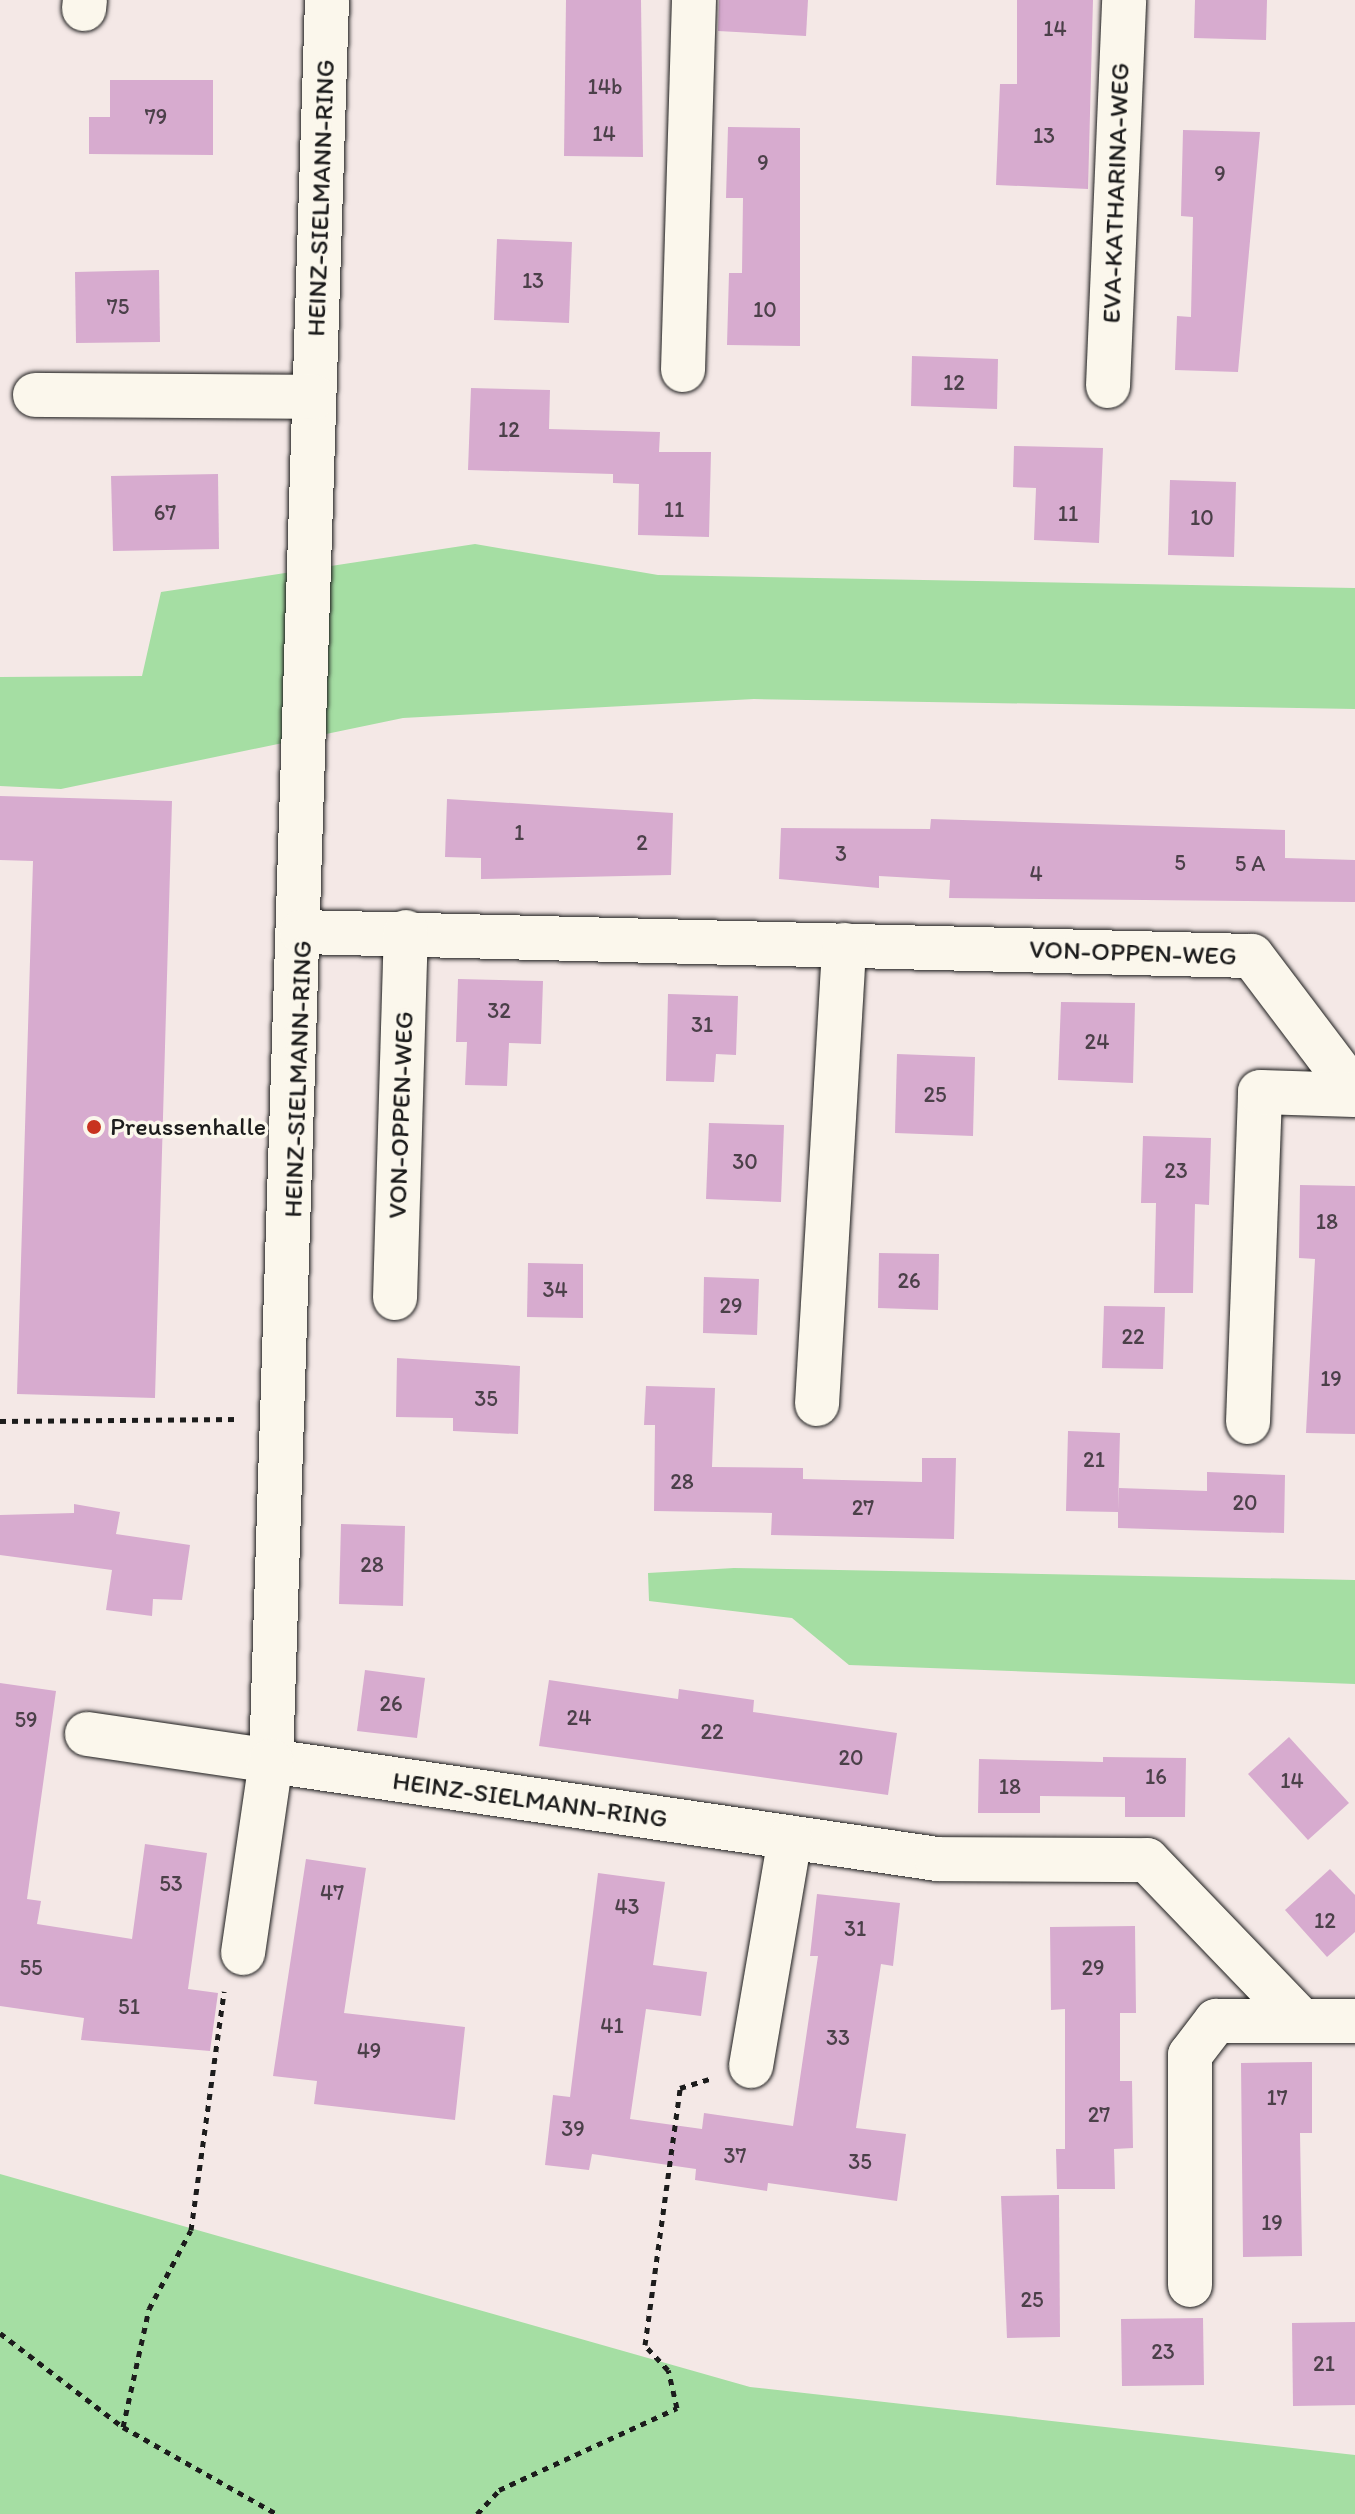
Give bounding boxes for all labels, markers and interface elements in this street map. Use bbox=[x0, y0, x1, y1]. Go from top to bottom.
house number: 14 bbox=[1043, 16, 1067, 42]
street label: HEINZ-SIELMANN-RING bbox=[301, 59, 341, 337]
street label: EVA-KATHARINA-WEG bbox=[1096, 62, 1136, 324]
house number: 14b bbox=[588, 74, 622, 100]
house number: 79 bbox=[145, 104, 167, 130]
house number: 14 bbox=[592, 121, 616, 147]
house number: 13 bbox=[1033, 123, 1055, 149]
house number: 9 bbox=[757, 150, 769, 176]
house number: 9 bbox=[1214, 161, 1226, 187]
house number: 13 bbox=[522, 268, 544, 294]
house number: 75 bbox=[107, 294, 129, 320]
house number: 10 bbox=[753, 297, 777, 323]
house number: 12 bbox=[943, 370, 965, 396]
house number: 12 bbox=[498, 417, 520, 443]
house number: 11 bbox=[664, 497, 684, 523]
house number: 67 bbox=[154, 500, 176, 526]
house number: 11 bbox=[1058, 501, 1078, 527]
house number: 10 bbox=[1190, 505, 1214, 531]
house number: 1 bbox=[514, 820, 524, 846]
house number: 2 bbox=[636, 830, 648, 856]
house number: 3 bbox=[835, 841, 847, 867]
house number: 5 bbox=[1174, 850, 1186, 876]
house number: 5 A bbox=[1235, 851, 1265, 877]
house number: 4 bbox=[1029, 861, 1043, 887]
street label: VON-OPPEN-WEG bbox=[1029, 934, 1237, 972]
street label: HEINZ-SIELMANN-RING bbox=[278, 940, 318, 1218]
house number: 32 bbox=[487, 998, 511, 1024]
street label: VON-OPPEN-WEG bbox=[382, 1011, 420, 1219]
house number: 31 bbox=[691, 1012, 713, 1038]
house number: 24 bbox=[1085, 1029, 1109, 1055]
house number: 25 bbox=[923, 1082, 947, 1108]
place label: Preussenhalle bbox=[110, 1111, 266, 1143]
marker: Preussenhalle bbox=[85, 1118, 103, 1136]
house number: 30 bbox=[732, 1149, 758, 1175]
house number: 23 bbox=[1164, 1158, 1188, 1184]
house number: 18 bbox=[1316, 1209, 1338, 1235]
house number: 26 bbox=[897, 1268, 921, 1294]
house number: 34 bbox=[542, 1277, 568, 1303]
house number: 29 bbox=[719, 1293, 743, 1319]
house number: 22 bbox=[1121, 1324, 1145, 1350]
house number: 19 bbox=[1320, 1366, 1342, 1392]
house number: 35 bbox=[474, 1386, 498, 1412]
house number: 21 bbox=[1083, 1447, 1105, 1473]
house number: 28 bbox=[670, 1469, 694, 1495]
house number: 20 bbox=[1232, 1490, 1258, 1516]
house number: 27 bbox=[852, 1495, 874, 1521]
house number: 28 bbox=[360, 1552, 384, 1578]
house number: 26 bbox=[379, 1691, 403, 1717]
house number: 24 bbox=[567, 1705, 591, 1731]
house number: 59 bbox=[14, 1707, 38, 1733]
house number: 22 bbox=[700, 1719, 724, 1745]
house number: 20 bbox=[838, 1745, 864, 1771]
house number: 16 bbox=[1145, 1764, 1167, 1790]
street label: HEINZ-SIELMANN-RING bbox=[391, 1765, 669, 1835]
house number: 14 bbox=[1280, 1768, 1304, 1794]
house number: 18 bbox=[999, 1774, 1021, 1800]
house number: 53 bbox=[159, 1871, 183, 1897]
house number: 47 bbox=[320, 1880, 344, 1906]
house number: 43 bbox=[614, 1894, 640, 1920]
house number: 12 bbox=[1314, 1908, 1336, 1934]
house number: 31 bbox=[844, 1916, 866, 1942]
house number: 55 bbox=[19, 1955, 43, 1981]
house number: 29 bbox=[1081, 1955, 1105, 1981]
house number: 51 bbox=[118, 1994, 140, 2020]
house number: 41 bbox=[600, 2013, 624, 2039]
house number: 33 bbox=[826, 2025, 850, 2051]
house number: 49 bbox=[357, 2038, 381, 2064]
house number: 17 bbox=[1266, 2085, 1288, 2111]
house number: 27 bbox=[1088, 2102, 1110, 2128]
house number: 39 bbox=[561, 2116, 585, 2142]
house number: 37 bbox=[724, 2143, 746, 2169]
house number: 35 bbox=[848, 2149, 872, 2175]
house number: 19 bbox=[1261, 2210, 1283, 2236]
house number: 25 bbox=[1020, 2287, 1044, 2313]
house number: 23 bbox=[1151, 2339, 1175, 2365]
house number: 21 bbox=[1313, 2351, 1335, 2377]

